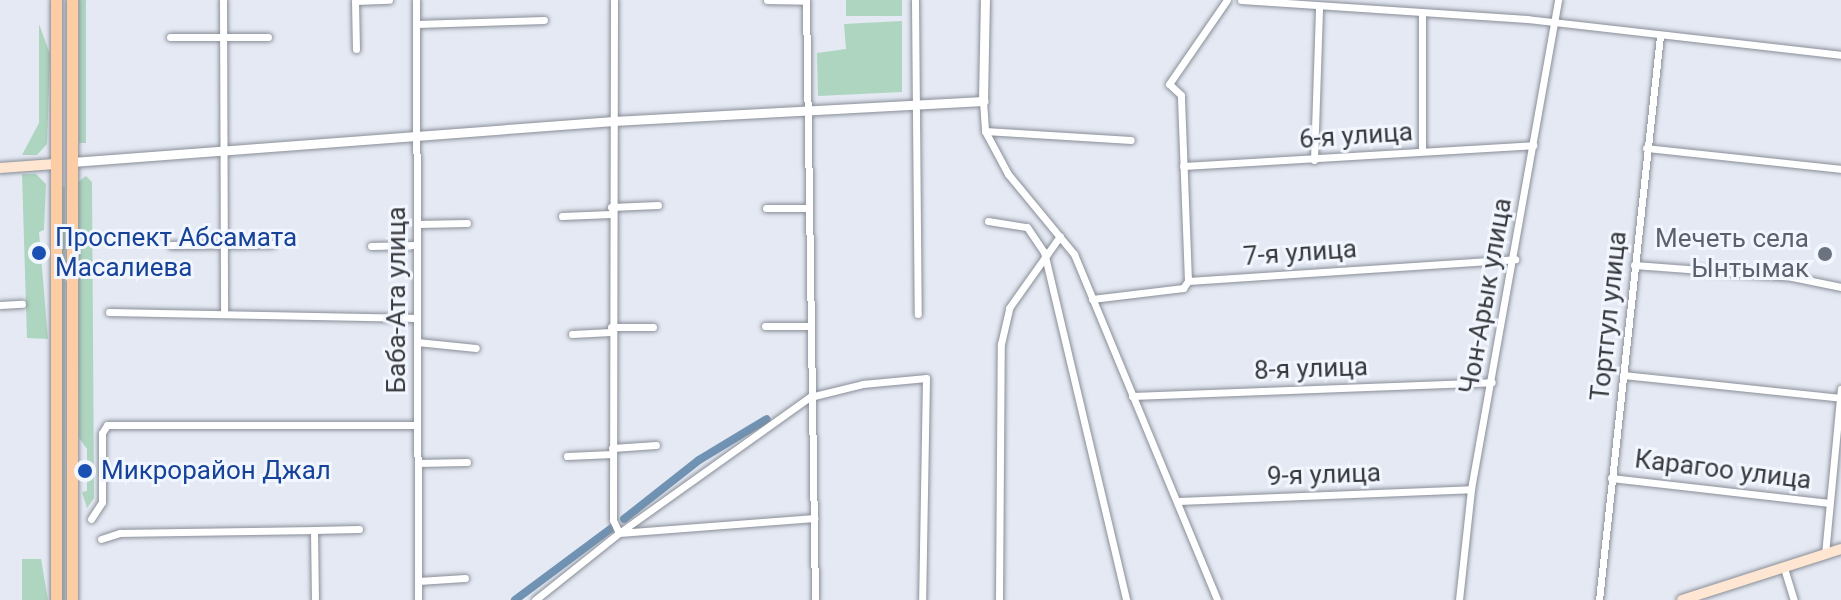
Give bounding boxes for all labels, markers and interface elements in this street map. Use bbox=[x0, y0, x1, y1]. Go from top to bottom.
street label: 6-я улица bbox=[1298, 116, 1414, 156]
street label: Чон-Арык улица bbox=[1453, 196, 1519, 396]
street label: Баба-Ата улица bbox=[381, 207, 413, 393]
place label: Проспект Абсамата Масалиева bbox=[55, 222, 297, 284]
place label: Мечеть села Ынтымак bbox=[1655, 223, 1809, 284]
street label: Тортгул улица bbox=[1585, 229, 1633, 403]
street label: 7-я улица bbox=[1242, 233, 1358, 273]
marker: Проспект Абсамата Масалиева bbox=[30, 244, 48, 262]
marker: Мечеть села Ынтымак bbox=[1816, 245, 1834, 263]
street label: 8-я улица bbox=[1254, 351, 1368, 387]
street label: Карагоо улица bbox=[1633, 444, 1813, 496]
place label: Микрорайон Джал bbox=[101, 455, 331, 487]
street label: 9-я улица bbox=[1267, 457, 1381, 493]
marker: Микрорайон Джал bbox=[76, 462, 94, 480]

